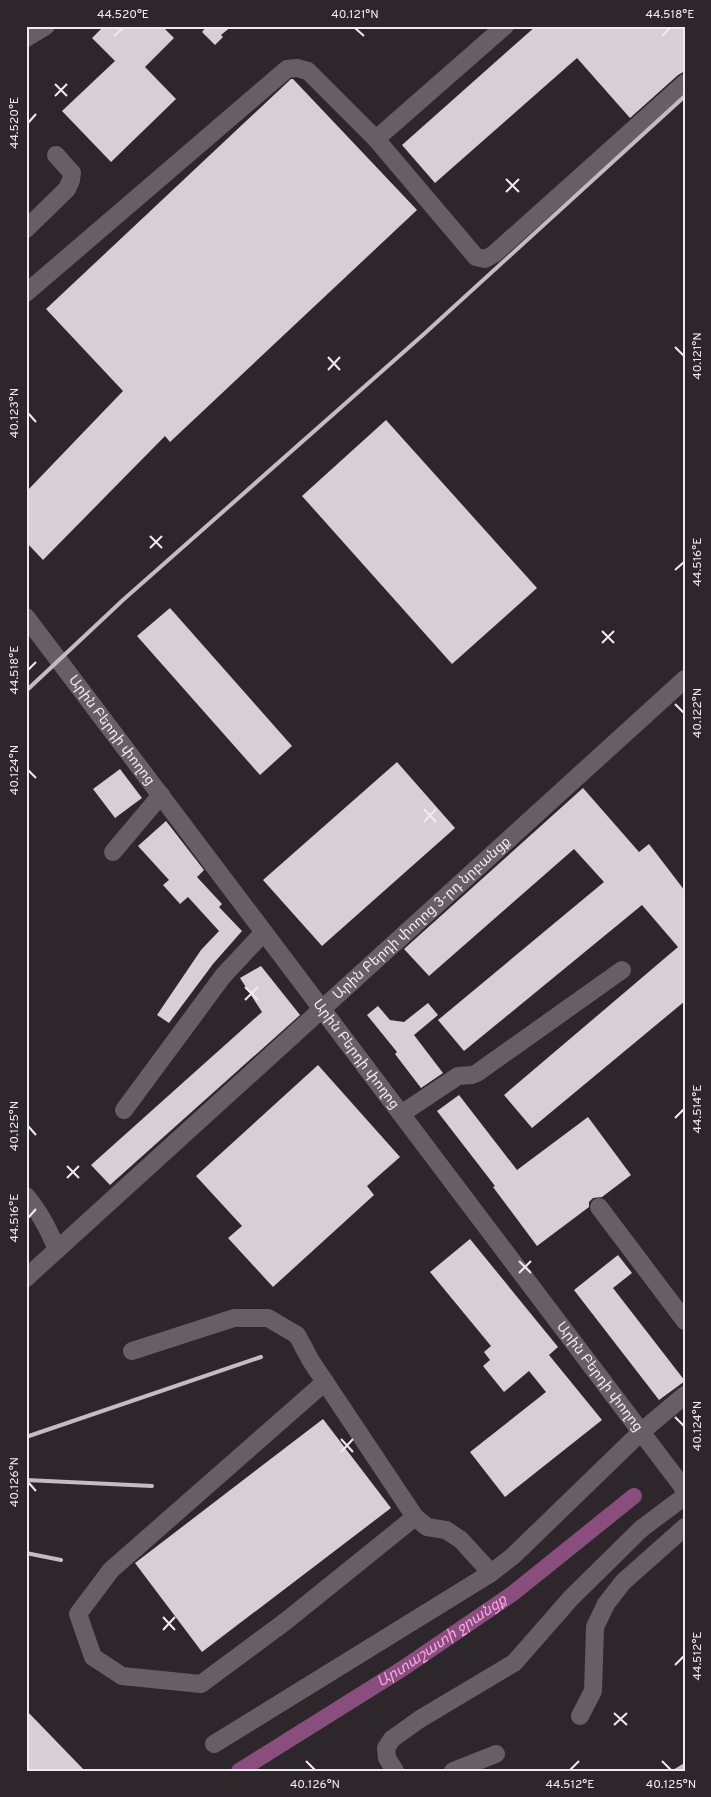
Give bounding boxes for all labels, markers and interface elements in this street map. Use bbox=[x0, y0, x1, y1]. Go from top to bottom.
text: 44.520°E bbox=[97, 7, 149, 23]
text: 40.121°N bbox=[331, 7, 379, 23]
text: 44.518°E bbox=[646, 7, 694, 23]
text: 44.520°E bbox=[7, 97, 23, 149]
text: 40.121°N bbox=[690, 332, 706, 380]
text: 40.123°N bbox=[7, 388, 23, 438]
text: 44.516°E bbox=[690, 538, 706, 586]
text: 44.518°E bbox=[7, 646, 23, 694]
street label: Արին Բերդի փողոց bbox=[65, 672, 159, 789]
text: 40.122°N bbox=[690, 688, 706, 738]
text: 40.124°N bbox=[7, 745, 23, 795]
street label: Արին Բերդի փողոց 3-րդ նրբանցք bbox=[329, 833, 514, 1003]
street label: Արին Բերդի փողոց bbox=[309, 996, 403, 1113]
text: 44.514°E bbox=[690, 1085, 706, 1133]
text: 40.125°N bbox=[7, 1101, 23, 1151]
text: 44.516°E bbox=[7, 1194, 23, 1242]
street label: Արին Բերդի փողոց bbox=[553, 1318, 647, 1435]
text: 40.124°N bbox=[690, 1401, 706, 1451]
text: 40.126°N bbox=[7, 1457, 23, 1507]
water label: Արտաշատի ջրանցք bbox=[373, 1590, 512, 1692]
text: 44.512°E bbox=[690, 1632, 706, 1680]
text: 40.126°N bbox=[290, 1777, 340, 1793]
text: 44.512°E bbox=[546, 1777, 594, 1793]
text: 40.125°N bbox=[646, 1777, 696, 1793]

